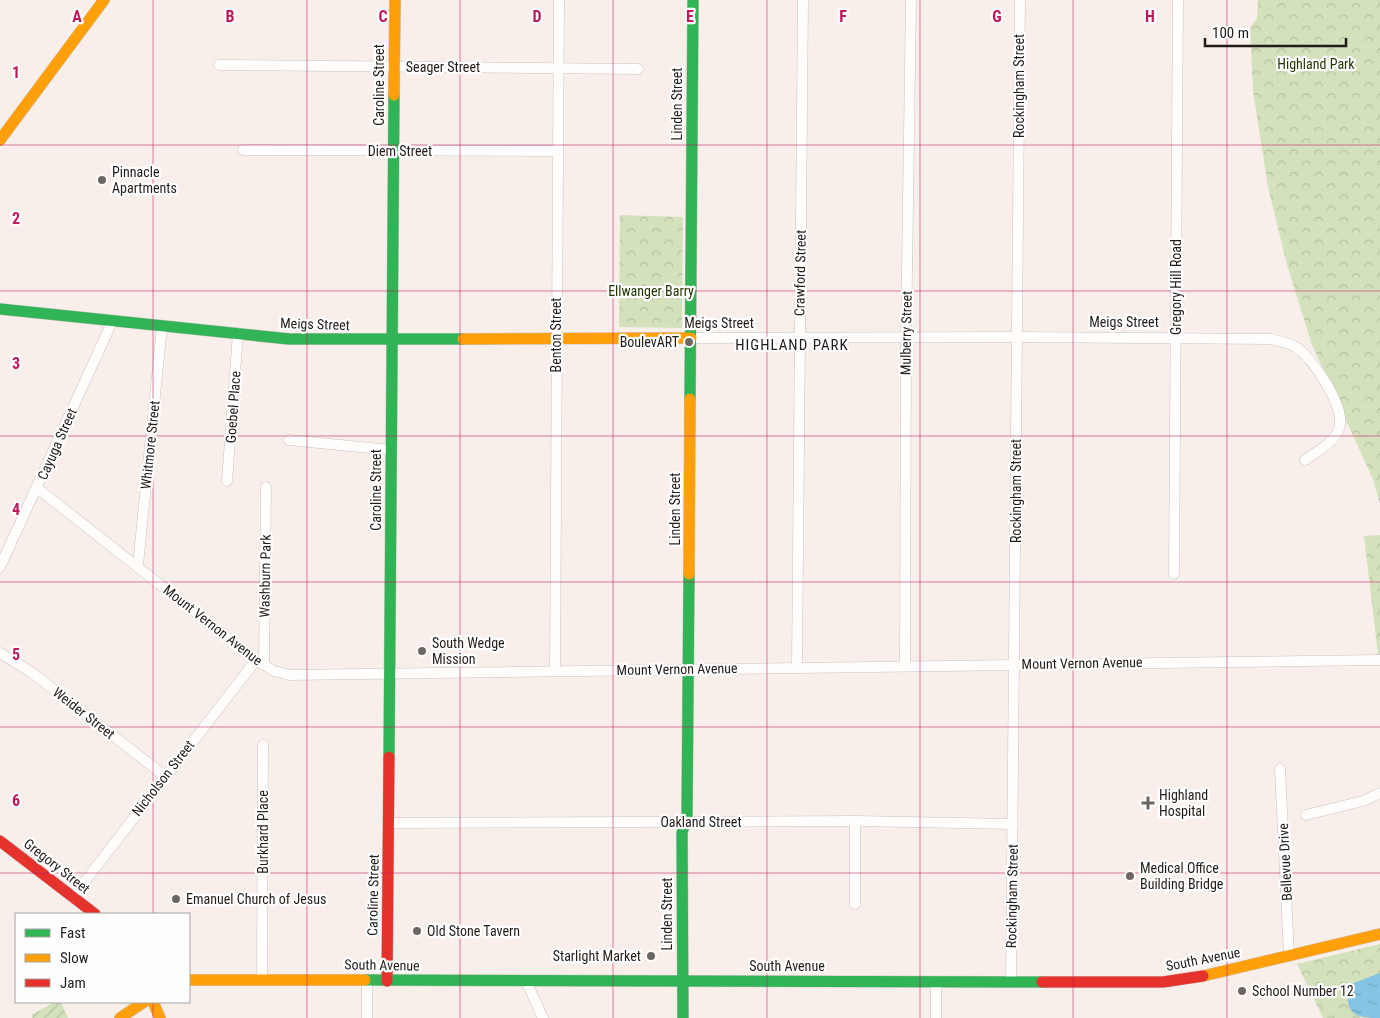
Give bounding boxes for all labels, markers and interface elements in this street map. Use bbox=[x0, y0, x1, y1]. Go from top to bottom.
text: A bbox=[72, 7, 82, 26]
text: B bbox=[226, 7, 235, 26]
text: C bbox=[378, 7, 388, 26]
text: D bbox=[532, 7, 542, 26]
text: E bbox=[686, 7, 694, 26]
text: F bbox=[839, 7, 847, 26]
text: G bbox=[992, 7, 1002, 26]
text: H bbox=[1145, 7, 1155, 26]
scale bar bbox=[1205, 15, 1346, 47]
text: 100 m bbox=[1212, 24, 1249, 42]
street label: Rockingham Street bbox=[1011, 34, 1027, 138]
street label: Caroline Street bbox=[371, 44, 387, 126]
park label: Highland Park bbox=[1277, 56, 1355, 72]
street label: Seager Street bbox=[406, 59, 480, 75]
text: 1 bbox=[12, 63, 20, 82]
street label: Linden Street bbox=[669, 68, 685, 140]
street label: Diem Street bbox=[368, 143, 432, 159]
place label: Pinnacle Apartments bbox=[112, 164, 177, 196]
marker: Pinnacle Apartments bbox=[96, 174, 108, 186]
text: 2 bbox=[12, 209, 20, 228]
street label: Crawford Street bbox=[791, 230, 809, 316]
street label: Gregory Hill Road bbox=[1168, 239, 1184, 335]
park label: Ellwanger Barry bbox=[608, 283, 694, 299]
street label: Mulberry Street bbox=[897, 291, 915, 375]
street label: Benton Street bbox=[548, 298, 564, 372]
street label: Meigs Street bbox=[1089, 314, 1159, 330]
street label: Meigs Street bbox=[280, 315, 350, 333]
street label: Meigs Street bbox=[684, 315, 754, 331]
place label: BoulevART bbox=[620, 334, 679, 350]
marker: BoulevART bbox=[683, 336, 695, 348]
district label: HIGHLAND PARK bbox=[735, 336, 849, 354]
text: 3 bbox=[12, 354, 20, 373]
street label: Goebel Place bbox=[222, 370, 244, 444]
street label: Whitmore Street bbox=[137, 400, 163, 490]
street label: Cayuga Street bbox=[34, 406, 80, 482]
street label: Rockingham Street bbox=[1008, 439, 1024, 543]
street label: Caroline Street bbox=[368, 449, 384, 531]
street label: Linden Street bbox=[667, 473, 683, 545]
text: 4 bbox=[12, 500, 20, 519]
street label: Washburn Park bbox=[256, 534, 274, 618]
street label: Mount Vernon Avenue bbox=[160, 581, 266, 669]
place label: South Wedge Mission bbox=[432, 635, 505, 667]
text: 5 bbox=[12, 645, 20, 664]
marker: South Wedge Mission bbox=[416, 645, 428, 657]
street label: Mount Vernon Avenue bbox=[1021, 654, 1143, 672]
street label: Mount Vernon Avenue bbox=[616, 660, 738, 678]
street label: Weider Street bbox=[50, 684, 118, 742]
street label: Nicholson Street bbox=[129, 737, 197, 819]
place label: Highland Hospital bbox=[1159, 787, 1208, 819]
street label: Burkhard Place bbox=[255, 790, 271, 874]
text: 6 bbox=[12, 791, 20, 810]
marker: Highland Hospital bbox=[1141, 796, 1155, 810]
street label: Oakland Street bbox=[660, 814, 742, 830]
street label: Bellevue Drive bbox=[1275, 822, 1295, 901]
street label: Gregory Street bbox=[21, 835, 93, 897]
street label: Rockingham Street bbox=[1003, 844, 1021, 948]
street label: Caroline Street bbox=[364, 854, 382, 936]
place label: Medical Office Building Bridge bbox=[1140, 860, 1224, 892]
marker: Medical Office Building Bridge bbox=[1124, 870, 1136, 882]
street label: Linden Street bbox=[659, 878, 675, 950]
place label: Emanuel Church of Jesus bbox=[186, 891, 326, 907]
marker: Emanuel Church of Jesus bbox=[170, 893, 182, 905]
legend bbox=[15, 913, 190, 1003]
place label: Old Stone Tavern bbox=[427, 923, 520, 939]
text: Fast bbox=[60, 924, 85, 942]
marker: Old Stone Tavern bbox=[411, 925, 423, 937]
street label: South Avenue bbox=[1164, 944, 1242, 974]
place label: Starlight Market bbox=[553, 948, 641, 964]
text: Slow bbox=[60, 949, 89, 967]
marker: Starlight Market bbox=[645, 950, 657, 962]
street label: South Avenue bbox=[344, 956, 420, 974]
street label: South Avenue bbox=[749, 958, 825, 974]
text: Jam bbox=[60, 974, 86, 992]
place label: School Number 12 bbox=[1252, 983, 1354, 999]
marker: School Number 12 bbox=[1236, 985, 1248, 997]

